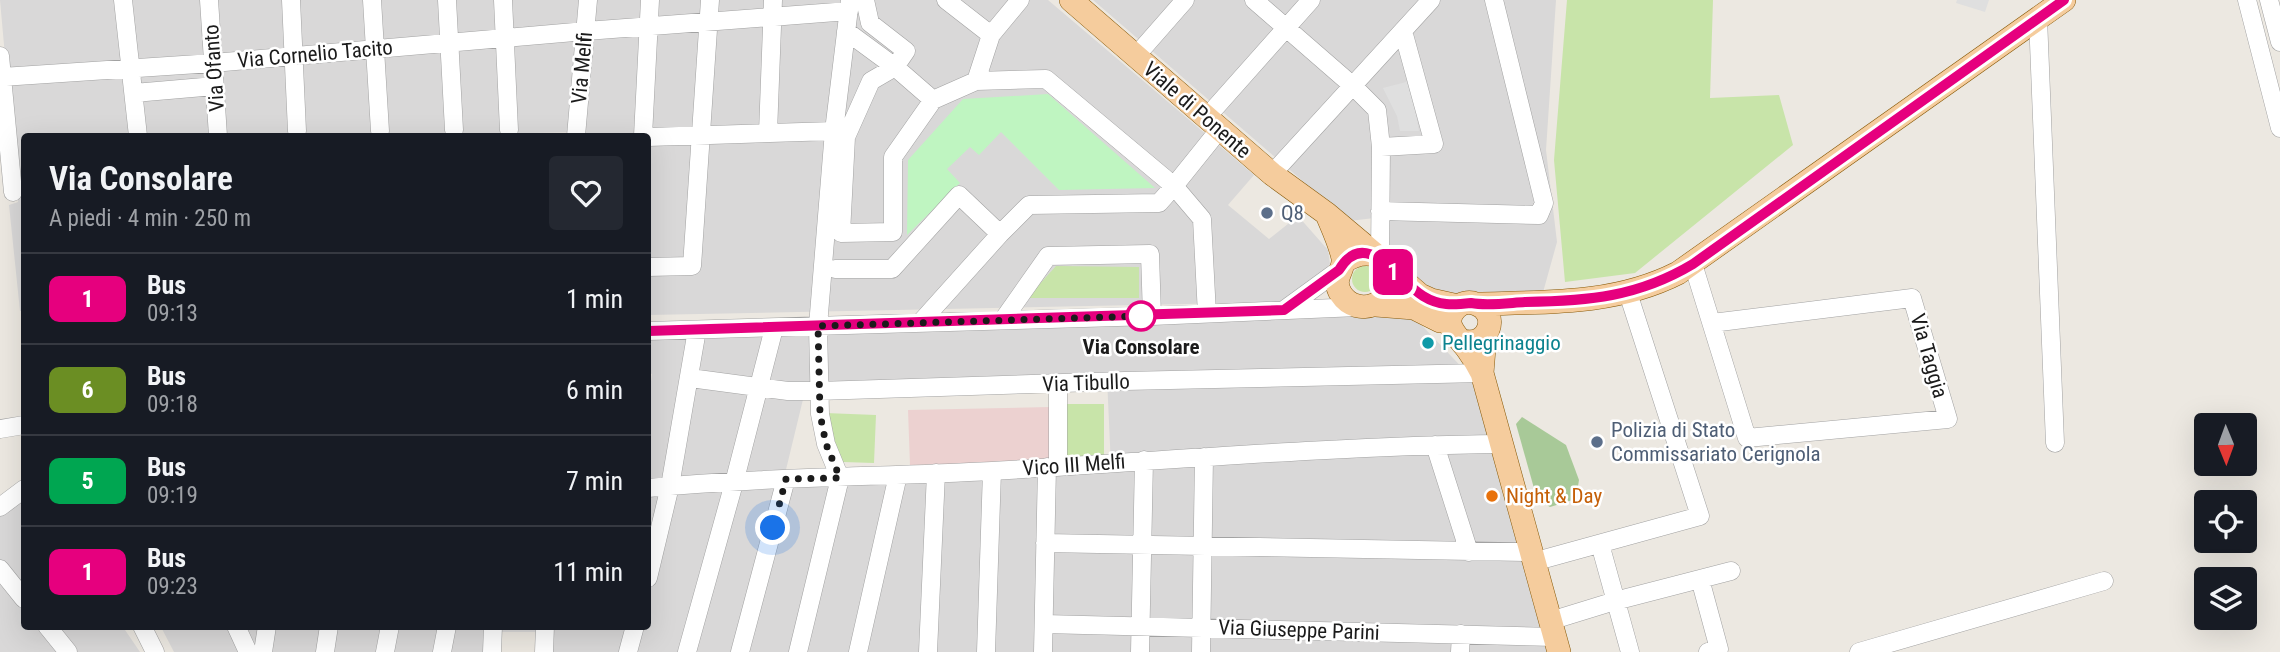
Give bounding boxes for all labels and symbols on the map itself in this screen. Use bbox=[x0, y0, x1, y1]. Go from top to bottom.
street label: Via Ofanto bbox=[199, 24, 229, 112]
street label: Via Melfi bbox=[567, 31, 597, 105]
street label: Via Cornelio Tacito bbox=[236, 35, 394, 73]
street label: Viale di Ponente bbox=[1138, 57, 1256, 163]
place label: Q8 bbox=[1281, 201, 1304, 225]
marker: Q8 bbox=[1259, 205, 1275, 221]
line badge: 1 bbox=[1370, 249, 1416, 295]
marker: Via Consolare bbox=[1126, 301, 1156, 331]
street label: Via Taggia bbox=[1906, 311, 1952, 401]
place label: Pellegrinaggio bbox=[1442, 331, 1561, 355]
place label: Via Consolare bbox=[1083, 335, 1199, 359]
marker: Pellegrinaggio bbox=[1420, 335, 1436, 351]
street label: Via Tibullo bbox=[1042, 369, 1130, 397]
north arrow bbox=[2194, 413, 2258, 476]
place label: Polizia di Stato Commissariato Cerignola bbox=[1611, 418, 1821, 466]
marker: Polizia di Stato Commissariato Cerignola bbox=[1589, 434, 1605, 450]
street label: Vico III Melfi bbox=[1022, 449, 1126, 481]
place label: Night & Day bbox=[1506, 484, 1602, 508]
marker: Night & Day bbox=[1484, 488, 1500, 504]
your location bbox=[755, 510, 790, 545]
street label: Via Giuseppe Parini bbox=[1218, 615, 1380, 645]

